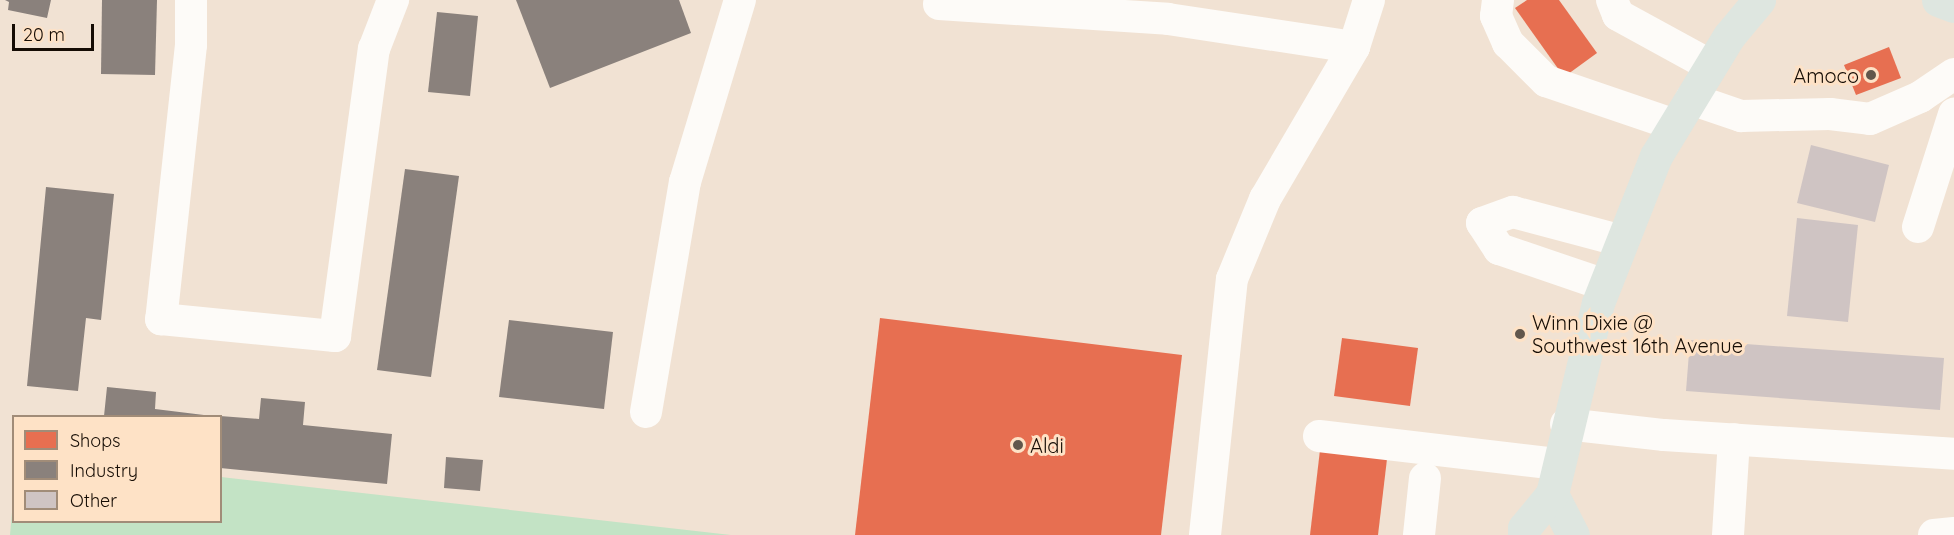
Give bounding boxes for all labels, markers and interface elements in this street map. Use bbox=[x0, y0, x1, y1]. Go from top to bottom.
scale bar bbox=[15, 12, 98, 50]
text: 20 m bbox=[23, 23, 65, 46]
place label: Amoco bbox=[1793, 63, 1859, 87]
marker: Amoco bbox=[1864, 68, 1878, 82]
place label: Winn Dixie @ Southwest 16th Avenue bbox=[1532, 310, 1743, 357]
marker: Winn Dixie @ Southwest 16th Avenue bbox=[1513, 327, 1527, 341]
legend bbox=[12, 415, 222, 523]
text: Shops bbox=[70, 429, 121, 452]
place label: Aldi bbox=[1030, 433, 1064, 457]
marker: Aldi bbox=[1011, 438, 1025, 452]
text: Industry bbox=[70, 459, 138, 482]
text: Other bbox=[70, 489, 117, 512]

